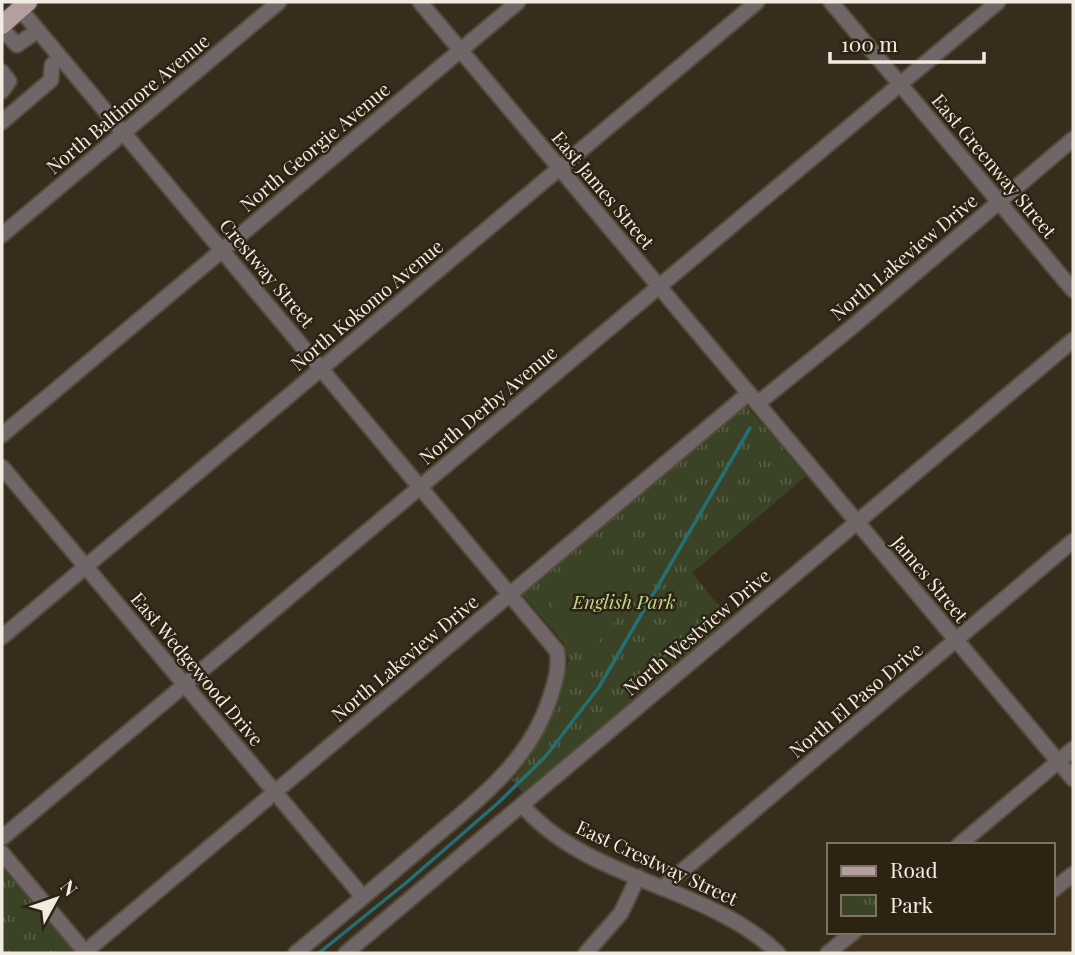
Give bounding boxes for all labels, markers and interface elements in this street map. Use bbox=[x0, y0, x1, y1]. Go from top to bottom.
scale bar bbox=[830, 21, 984, 65]
street label: North Baltimore Avenue bbox=[40, 27, 214, 179]
text: 100 m bbox=[841, 29, 898, 57]
street label: North Georgie Avenue bbox=[234, 76, 395, 217]
street label: East Greenway Street bbox=[927, 88, 1063, 243]
street label: East James Street bbox=[547, 125, 661, 254]
street label: North Lakeview Drive bbox=[824, 187, 982, 325]
street label: Crestway Street bbox=[215, 212, 321, 333]
street label: North Kokomo Avenue bbox=[285, 233, 448, 376]
street label: North Derby Avenue bbox=[413, 339, 562, 470]
street label: James Street bbox=[886, 529, 975, 628]
street label: North Westview Drive bbox=[617, 562, 775, 700]
street label: East Wedgewood Drive bbox=[126, 586, 270, 751]
street label: North Lakeview Drive bbox=[325, 588, 483, 726]
park label: English Park bbox=[571, 588, 676, 614]
street label: North El Paso Drive bbox=[783, 636, 928, 763]
street label: East Crestway Street bbox=[572, 813, 743, 911]
legend bbox=[827, 843, 1054, 934]
text: Road bbox=[890, 855, 938, 883]
north arrow bbox=[21, 864, 91, 934]
text: N bbox=[55, 874, 84, 901]
text: Park bbox=[890, 890, 934, 918]

